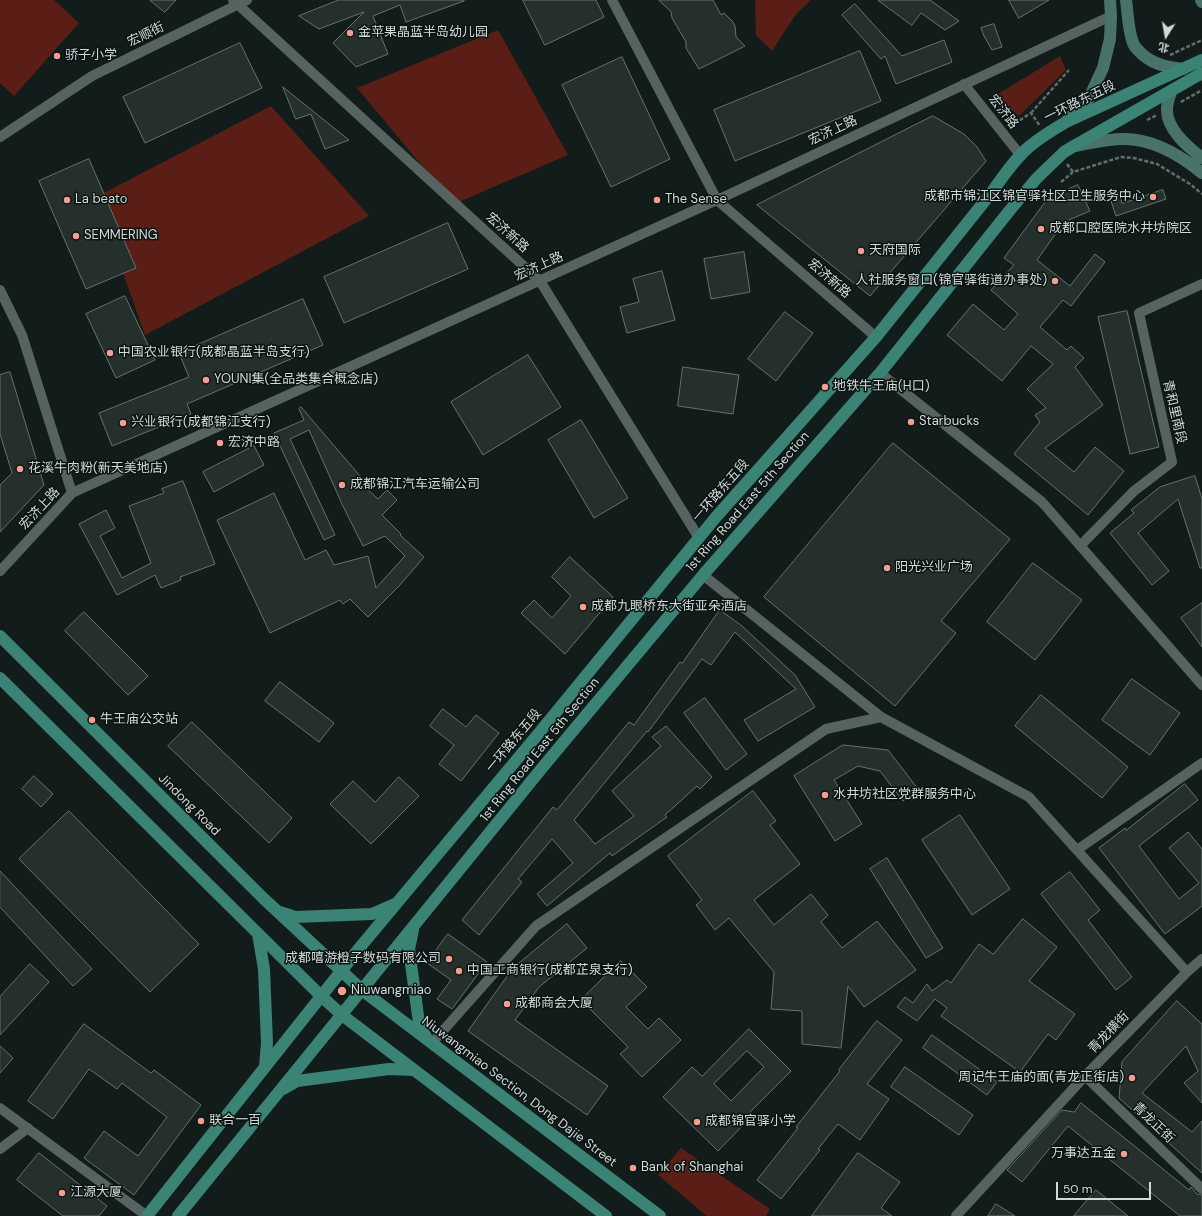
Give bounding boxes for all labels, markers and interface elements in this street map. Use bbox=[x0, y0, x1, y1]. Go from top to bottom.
north arrow bbox=[1146, 16, 1186, 56]
street label: 宏顺街 bbox=[125, 19, 167, 51]
place label: 金苹果晶蓝半岛幼儿园 bbox=[358, 25, 488, 41]
marker: 金苹果晶蓝半岛幼儿园 bbox=[345, 28, 355, 38]
text: 北 bbox=[1157, 40, 1170, 56]
place label: 骄子小学 bbox=[65, 48, 117, 64]
marker: 骄子小学 bbox=[52, 51, 62, 61]
street label: 一环路东五段 bbox=[1042, 78, 1118, 126]
street label: 宏济路 bbox=[985, 92, 1021, 132]
street label: 宏济上路 bbox=[806, 113, 860, 149]
place label: 成都市锦江区锦官驿社区卫生服务中心 bbox=[924, 189, 1145, 205]
place label: La beato bbox=[75, 192, 127, 208]
place label: The Sense bbox=[665, 192, 727, 208]
marker: 成都市锦江区锦官驿社区卫生服务中心 bbox=[1148, 192, 1158, 202]
marker: La beato bbox=[62, 195, 72, 205]
marker: The Sense bbox=[652, 195, 662, 205]
street label: 宏济新路 bbox=[482, 210, 532, 256]
place label: 成都口腔医院水井坊院区 bbox=[1049, 221, 1192, 237]
marker: 成都口腔医院水井坊院区 bbox=[1036, 224, 1046, 234]
place label: SEMMERING bbox=[84, 228, 158, 244]
marker: SEMMERING bbox=[71, 231, 81, 241]
place label: 天府国际 bbox=[869, 243, 921, 259]
marker: 天府国际 bbox=[856, 246, 866, 256]
street label: 宏济上路 bbox=[512, 249, 566, 285]
street label: 宏济新路 bbox=[804, 256, 854, 302]
place label: 人社服务窗口(锦官驿街道办事处) bbox=[855, 273, 1047, 289]
marker: 人社服务窗口(锦官驿街道办事处) bbox=[1050, 276, 1060, 286]
place label: 中国农业银行(成都晶蓝半岛支行) bbox=[118, 345, 310, 361]
marker: 中国农业银行(成都晶蓝半岛支行) bbox=[105, 348, 115, 358]
place label: YOUNI集(全品类集合概念店) bbox=[214, 372, 378, 388]
marker: YOUNI集(全品类集合概念店) bbox=[201, 375, 211, 385]
place label: 地铁牛王庙(H口) bbox=[833, 379, 930, 395]
street label: 青和里南段 bbox=[1159, 379, 1189, 445]
marker: 地铁牛王庙(H口) bbox=[820, 382, 830, 392]
place label: Starbucks bbox=[919, 414, 979, 430]
place label: 兴业银行(成都锦江支行) bbox=[131, 415, 271, 431]
marker: Starbucks bbox=[906, 417, 916, 427]
marker: 兴业银行(成都锦江支行) bbox=[118, 418, 128, 428]
street label: 1st Ring Road East 5th Section bbox=[683, 429, 813, 575]
place label: 宏济中路 bbox=[228, 435, 280, 451]
marker: 宏济中路 bbox=[215, 438, 225, 448]
street label: 一环路东五段 bbox=[690, 456, 752, 526]
place label: 花溪牛肉粉(新天美地店) bbox=[28, 461, 168, 477]
marker: 花溪牛肉粉(新天美地店) bbox=[15, 464, 25, 474]
place label: 成都锦江汽车运输公司 bbox=[350, 477, 480, 493]
marker: 成都锦江汽车运输公司 bbox=[337, 480, 347, 490]
street label: 宏济上路 bbox=[17, 485, 63, 533]
place label: 阳光兴业广场 bbox=[895, 560, 973, 576]
marker: 阳光兴业广场 bbox=[882, 563, 892, 573]
place label: 成都九眼桥东大街亚朵酒店 bbox=[591, 599, 747, 615]
marker: 成都九眼桥东大街亚朵酒店 bbox=[578, 602, 588, 612]
street label: 1st Ring Road East 5th Section bbox=[477, 675, 603, 825]
street label: 一环路东五段 bbox=[483, 706, 545, 776]
place label: 牛王庙公交站 bbox=[100, 712, 178, 728]
marker: 牛王庙公交站 bbox=[87, 715, 97, 725]
street label: Jindong Road bbox=[155, 771, 223, 839]
place label: 水井坊社区党群服务中心 bbox=[833, 787, 976, 803]
marker: 水井坊社区党群服务中心 bbox=[820, 790, 830, 800]
place label: 成都嘻游橙子数码有限公司 bbox=[285, 951, 441, 967]
marker: 成都嘻游橙子数码有限公司 bbox=[444, 954, 454, 964]
place label: 中国工商银行(成都芷泉支行) bbox=[467, 963, 633, 979]
marker: 中国工商银行(成都芷泉支行) bbox=[454, 966, 464, 976]
place label: Niuwangmiao bbox=[351, 983, 432, 999]
marker: Niuwangmiao bbox=[336, 985, 348, 997]
place label: 成都商会大厦 bbox=[515, 996, 593, 1012]
marker: 成都商会大厦 bbox=[502, 999, 512, 1009]
street label: 青龙横街 bbox=[1085, 1009, 1133, 1057]
street label: Niuwangmiao Section, Dong Dajie Street bbox=[418, 1014, 620, 1170]
place label: 周记牛王庙的面(青龙正街店) bbox=[958, 1070, 1124, 1086]
marker: 周记牛王庙的面(青龙正街店) bbox=[1127, 1073, 1137, 1083]
street label: 青龙正街 bbox=[1129, 1099, 1177, 1147]
place label: 联合一百 bbox=[209, 1113, 261, 1129]
place label: 成都锦官驿小学 bbox=[705, 1114, 796, 1130]
marker: 联合一百 bbox=[196, 1116, 206, 1126]
marker: 成都锦官驿小学 bbox=[692, 1117, 702, 1127]
place label: 万事达五金 bbox=[1051, 1146, 1116, 1162]
marker: 万事达五金 bbox=[1119, 1149, 1129, 1159]
place label: Bank of Shanghai bbox=[641, 1160, 743, 1176]
marker: Bank of Shanghai bbox=[628, 1163, 638, 1173]
scale bar bbox=[1058, 1174, 1153, 1200]
text: 50 m bbox=[1063, 1181, 1092, 1197]
place label: 江源大厦 bbox=[70, 1185, 122, 1201]
marker: 江源大厦 bbox=[57, 1188, 67, 1198]

